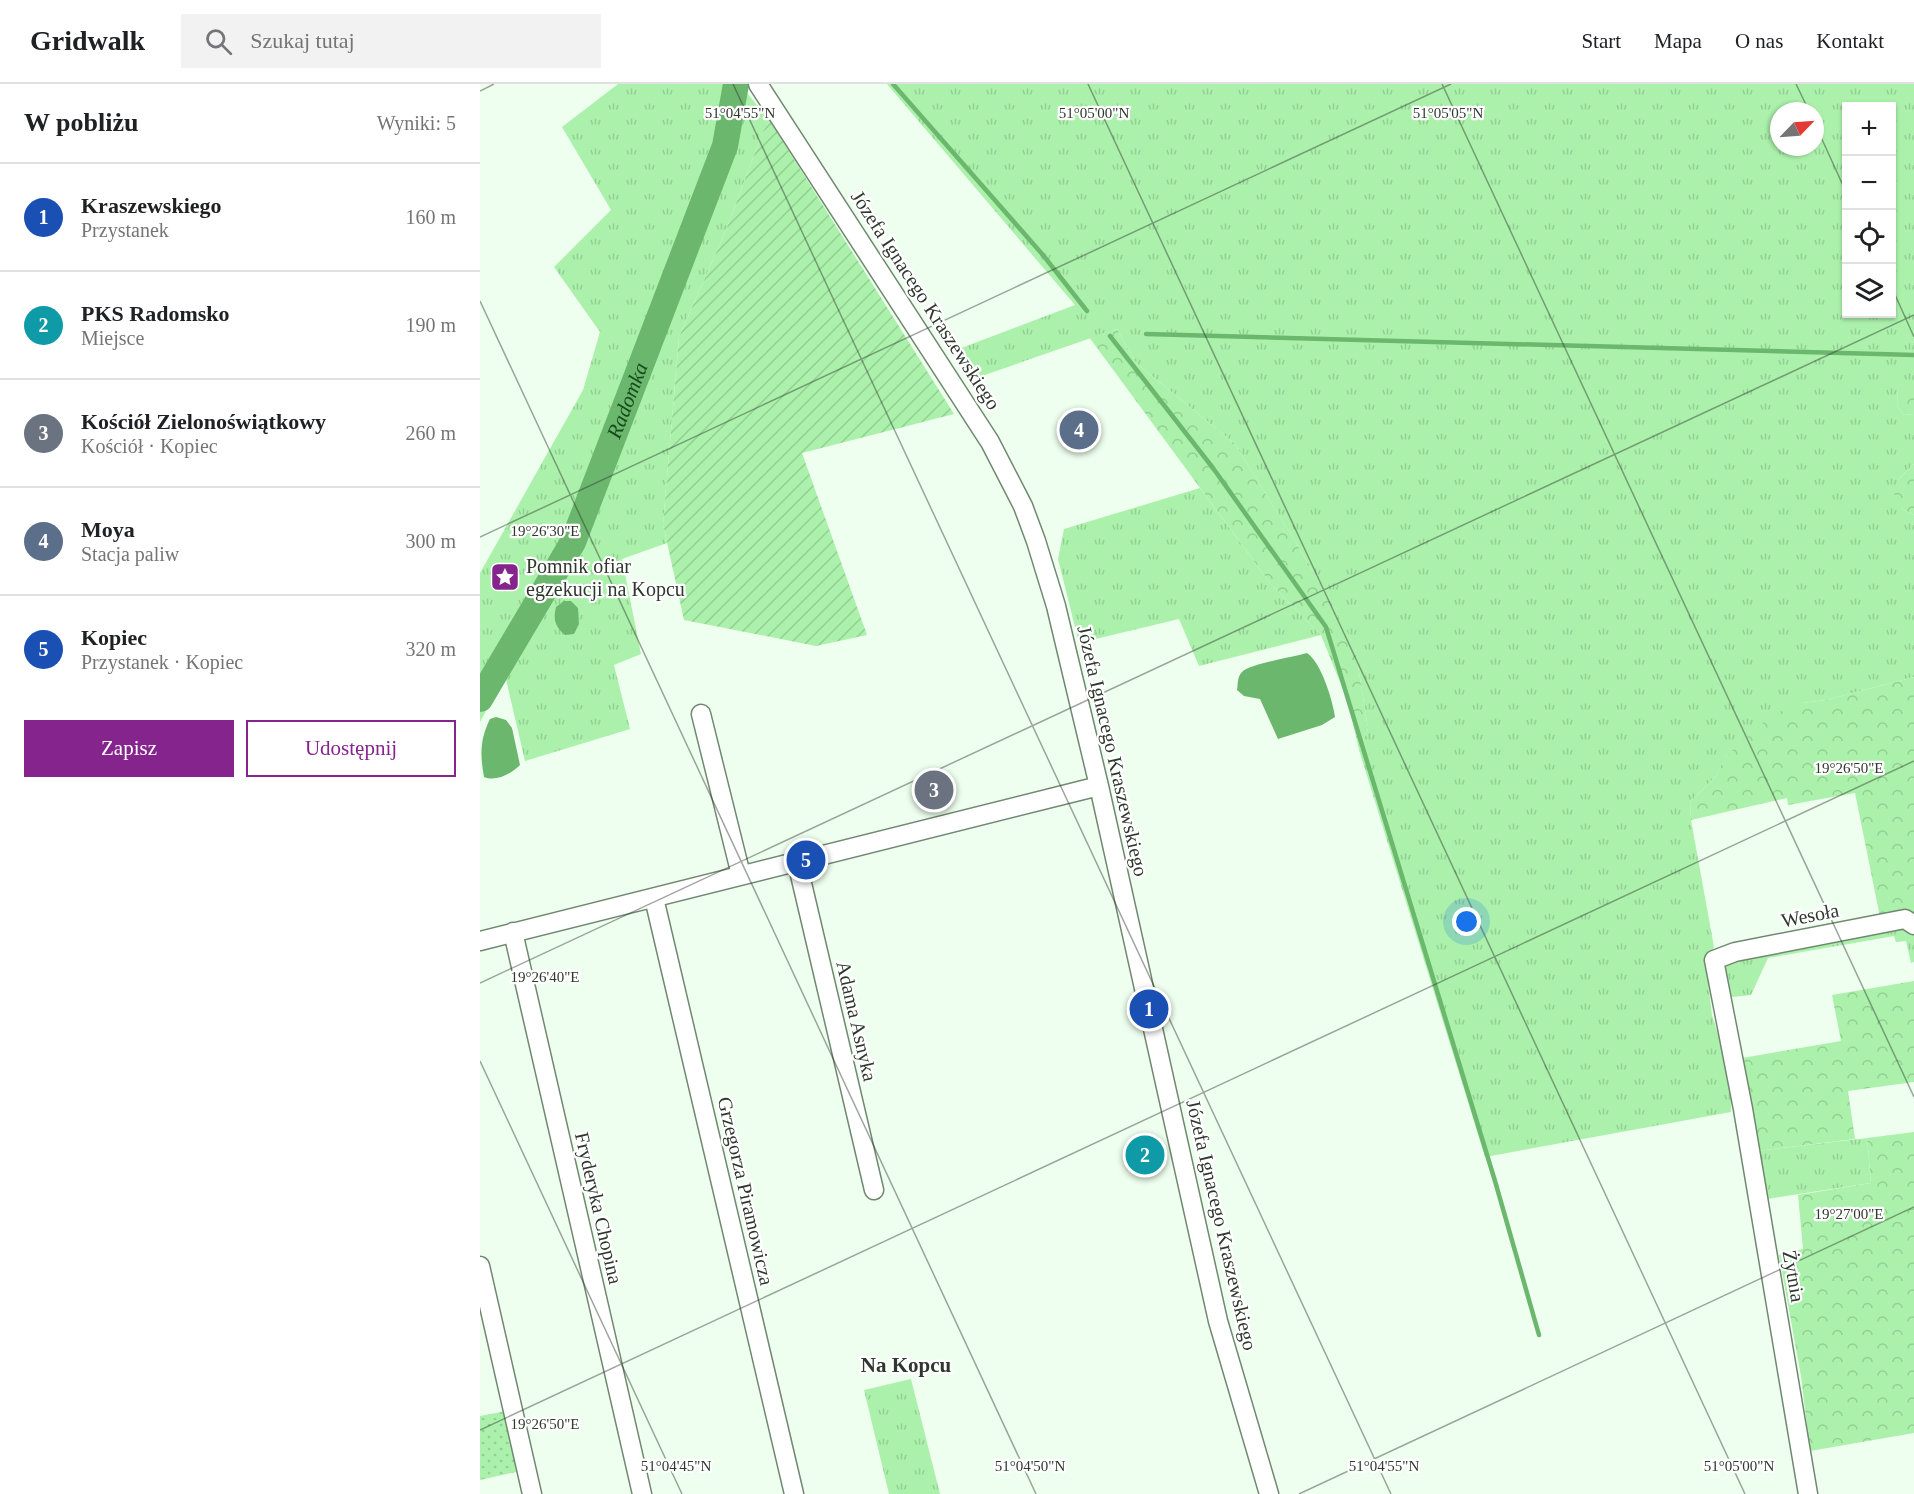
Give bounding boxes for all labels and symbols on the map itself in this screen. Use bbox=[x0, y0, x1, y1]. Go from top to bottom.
north arrow bbox=[1770, 102, 1824, 156]
text: 51°04'55"N bbox=[705, 105, 775, 121]
text: 51°05'00"N bbox=[1059, 105, 1129, 121]
text: 51°05'05"N bbox=[1413, 105, 1483, 121]
street label: Józefa Ignacego Kraszewskiego bbox=[846, 186, 1005, 414]
water label: Radomka bbox=[602, 359, 653, 443]
pin: 4 bbox=[1060, 408, 1098, 452]
text: 19°26'30"E bbox=[511, 523, 580, 539]
place label: Pomnik ofiar egzekucji na Kopcu bbox=[526, 555, 685, 601]
place icon: Pomnik ofiar egzekucji na Kopcu bbox=[489, 561, 521, 593]
street label: Józefa Ignacego Kraszewskiego bbox=[1072, 624, 1153, 879]
text: 19°26'50"E bbox=[1815, 760, 1884, 776]
pin: 3 bbox=[914, 768, 954, 812]
pin: 5 bbox=[786, 838, 826, 882]
street label: Wesoła bbox=[1779, 899, 1841, 931]
your location bbox=[1452, 907, 1481, 936]
street label: Adama Asnyka bbox=[831, 959, 882, 1084]
text: 19°26'40"E bbox=[511, 969, 580, 985]
pin: 1 bbox=[1130, 986, 1168, 1032]
street label: Grzegorza Piramowicza bbox=[713, 1095, 778, 1288]
street label: Józefa Ignacego Kraszewskiego bbox=[1181, 1098, 1262, 1353]
street label: Fryderyka Chopina bbox=[570, 1130, 627, 1286]
pin: 2 bbox=[1126, 1132, 1164, 1178]
text: 19°27'00"E bbox=[1815, 1206, 1884, 1222]
street label: Żytnia bbox=[1778, 1248, 1809, 1304]
district label: Na Kopcu bbox=[861, 1353, 952, 1377]
text: 19°26'50"E bbox=[511, 1416, 580, 1432]
text: 51°04'45"N bbox=[641, 1458, 711, 1474]
text: 51°04'50"N bbox=[995, 1458, 1065, 1474]
text: 51°04'55"N bbox=[1349, 1458, 1419, 1474]
text: 51°05'00"N bbox=[1704, 1458, 1774, 1474]

